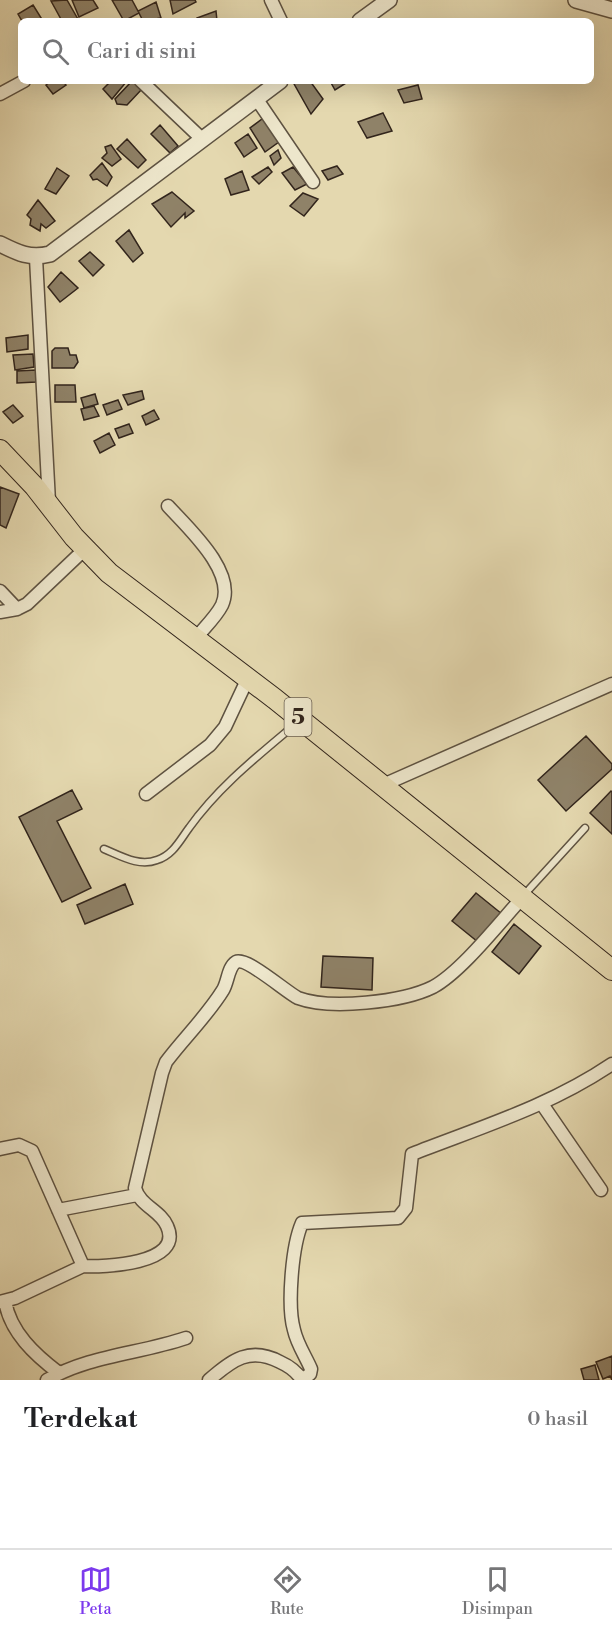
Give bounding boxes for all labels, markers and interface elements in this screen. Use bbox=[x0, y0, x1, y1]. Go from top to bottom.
search box bbox=[18, 18, 594, 84]
icon: search bbox=[39, 35, 72, 68]
text: Cari di sini bbox=[87, 38, 197, 65]
road number: 5 bbox=[284, 698, 312, 736]
text: Terdekat bbox=[24, 1403, 137, 1435]
text: 0 hasil bbox=[527, 1407, 588, 1432]
tab: Peta bbox=[79, 1563, 112, 1619]
tab: Rute bbox=[270, 1563, 304, 1619]
tab: Disimpan bbox=[462, 1563, 533, 1619]

